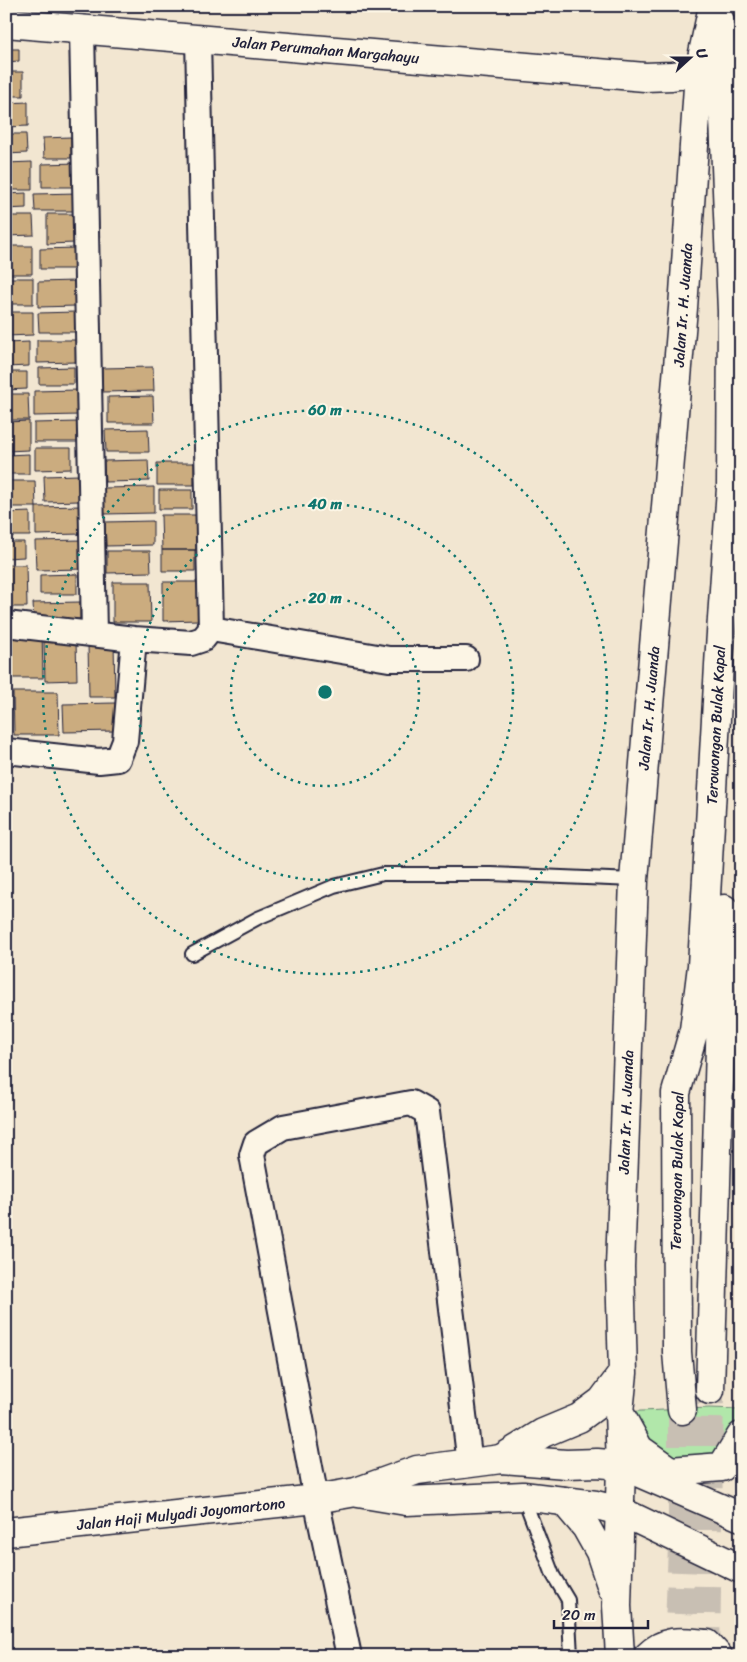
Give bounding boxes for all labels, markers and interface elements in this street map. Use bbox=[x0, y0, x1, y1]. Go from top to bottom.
street label: Jalan Perumahan Margahayu bbox=[231, 29, 420, 71]
north arrow bbox=[664, 32, 714, 82]
text: U bbox=[688, 45, 715, 63]
street label: Jalan Ir. H. Juanda bbox=[666, 242, 700, 369]
text: 60 m bbox=[307, 397, 342, 423]
text: 40 m bbox=[307, 491, 343, 517]
text: 20 m bbox=[307, 585, 342, 611]
street label: Terowongan Bulak Kapal bbox=[699, 644, 733, 805]
street label: Jalan Ir. H. Juanda bbox=[631, 645, 667, 772]
centre of rings bbox=[316, 683, 334, 701]
street label: Jalan Ir. H. Juanda bbox=[611, 1049, 641, 1175]
street label: Terowongan Bulak Kapal bbox=[663, 1091, 691, 1251]
street label: Jalan Haji Mulyadi Joyomartono bbox=[75, 1490, 287, 1538]
scale bar bbox=[554, 1597, 648, 1629]
text: 20 m bbox=[562, 1602, 596, 1628]

